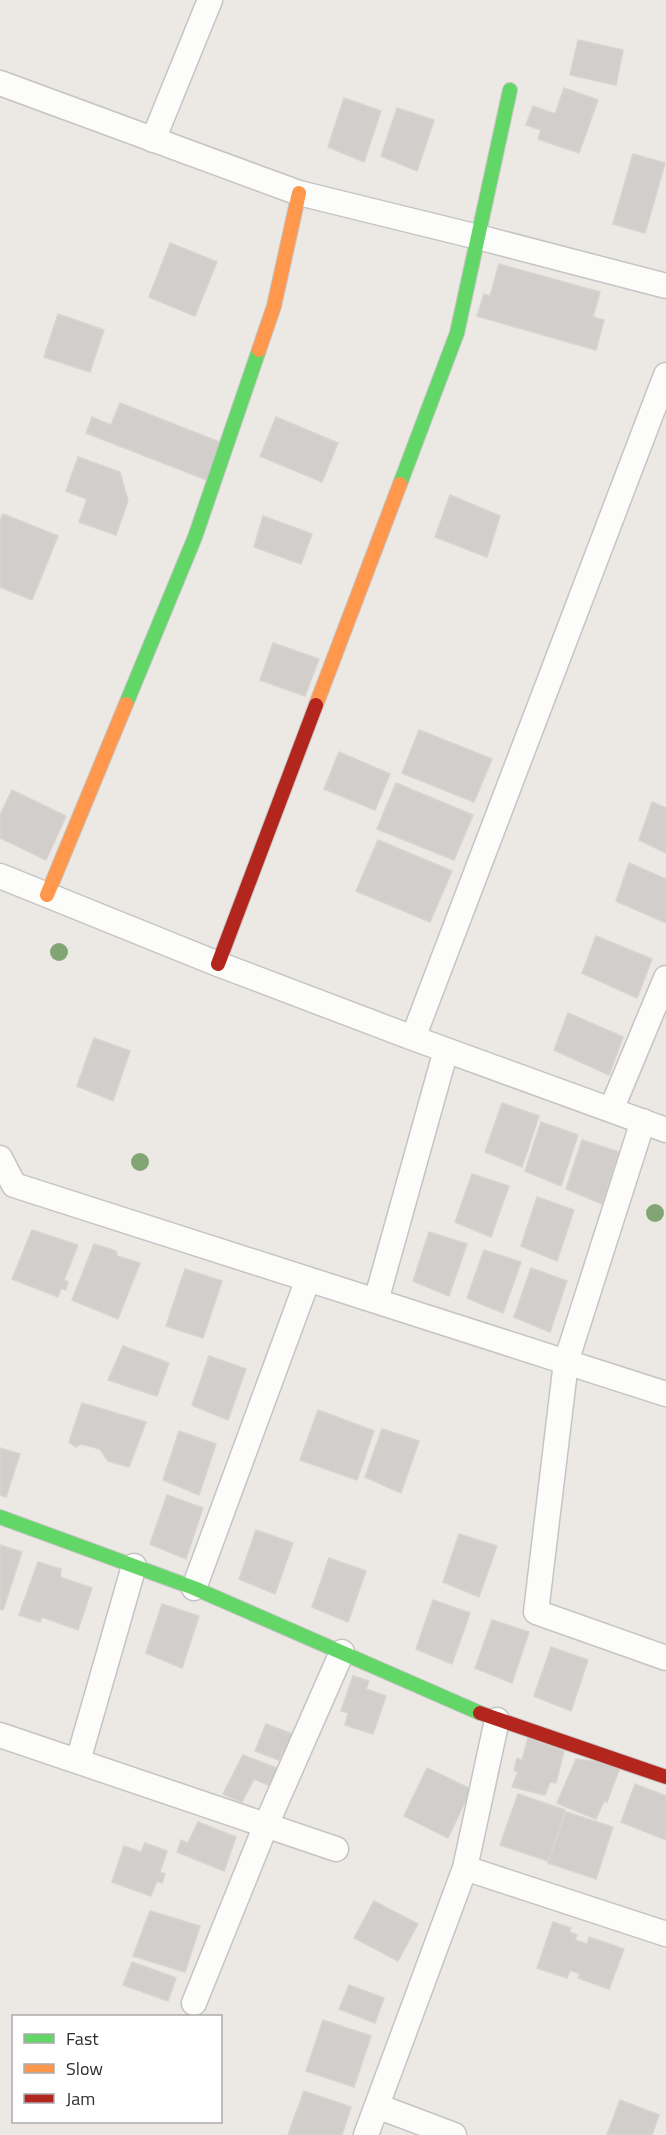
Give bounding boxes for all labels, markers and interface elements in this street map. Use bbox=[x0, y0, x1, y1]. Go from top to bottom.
legend bbox=[12, 2015, 222, 2123]
text: Fast bbox=[66, 2025, 99, 2052]
text: Slow bbox=[66, 2055, 103, 2082]
text: Jam bbox=[66, 2085, 95, 2112]

